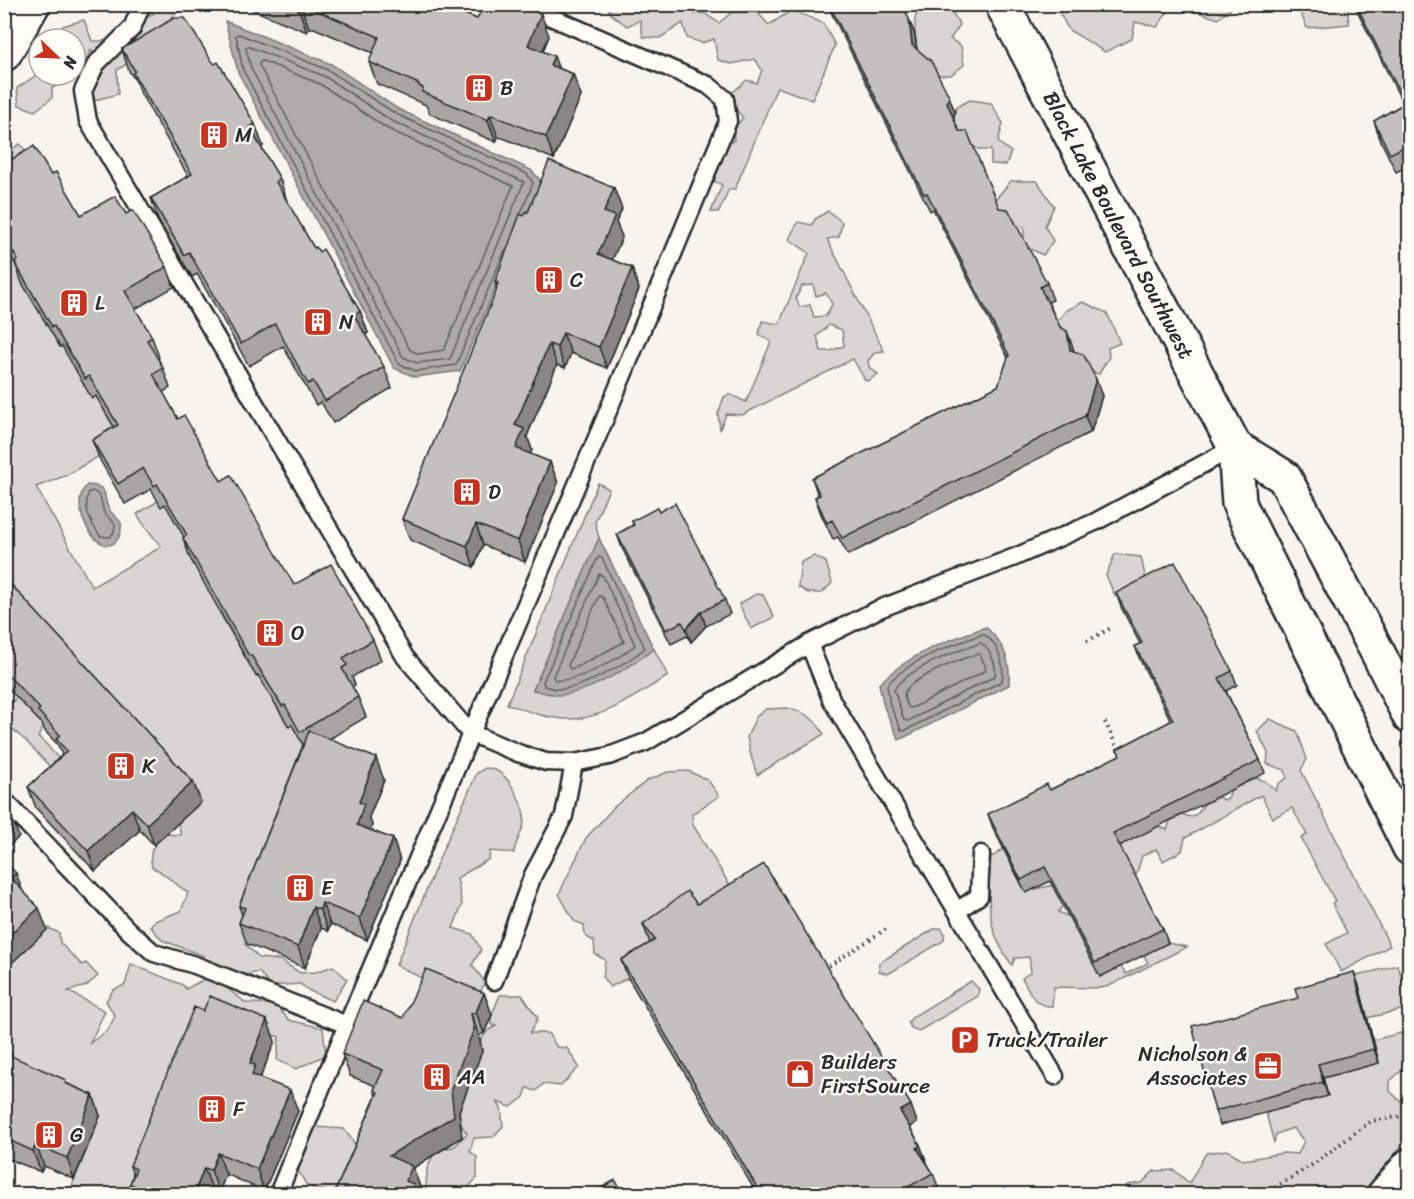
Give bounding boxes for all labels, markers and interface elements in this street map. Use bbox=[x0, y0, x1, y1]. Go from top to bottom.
north arrow bbox=[27, 27, 87, 87]
text: N bbox=[54, 51, 86, 74]
place label: B bbox=[500, 69, 513, 107]
building icon: B bbox=[463, 72, 495, 104]
street label: Black Lake Boulevard Southwest bbox=[1032, 84, 1205, 366]
place label: M bbox=[235, 116, 252, 154]
building icon: M bbox=[198, 119, 230, 151]
place label: C bbox=[570, 261, 583, 299]
building icon: C bbox=[533, 264, 565, 296]
place label: L bbox=[95, 284, 105, 322]
building icon: L bbox=[58, 287, 90, 319]
place label: N bbox=[339, 303, 354, 341]
building icon: N bbox=[302, 306, 334, 338]
place label: D bbox=[488, 473, 501, 511]
building icon: D bbox=[451, 476, 483, 508]
place label: O bbox=[291, 614, 305, 652]
building icon: O bbox=[254, 617, 286, 649]
place label: K bbox=[142, 747, 156, 785]
building icon: K bbox=[105, 750, 137, 782]
place label: E bbox=[321, 869, 334, 907]
building icon: E bbox=[284, 872, 316, 904]
place label: Truck/Trailer bbox=[986, 1021, 1109, 1059]
parking icon: Truck/Trailer bbox=[949, 1024, 981, 1056]
place label: Nicholson & Associates bbox=[1138, 1035, 1247, 1097]
place label: Builders FirstSource bbox=[821, 1043, 930, 1105]
office icon: Nicholson & Associates bbox=[1252, 1050, 1284, 1082]
place label: AA bbox=[457, 1058, 485, 1096]
shop icon: Builders FirstSource bbox=[784, 1058, 816, 1090]
building icon: AA bbox=[421, 1061, 453, 1093]
place label: F bbox=[233, 1090, 246, 1128]
building icon: F bbox=[196, 1093, 228, 1125]
place label: G bbox=[70, 1116, 83, 1154]
building icon: G bbox=[33, 1119, 65, 1151]

